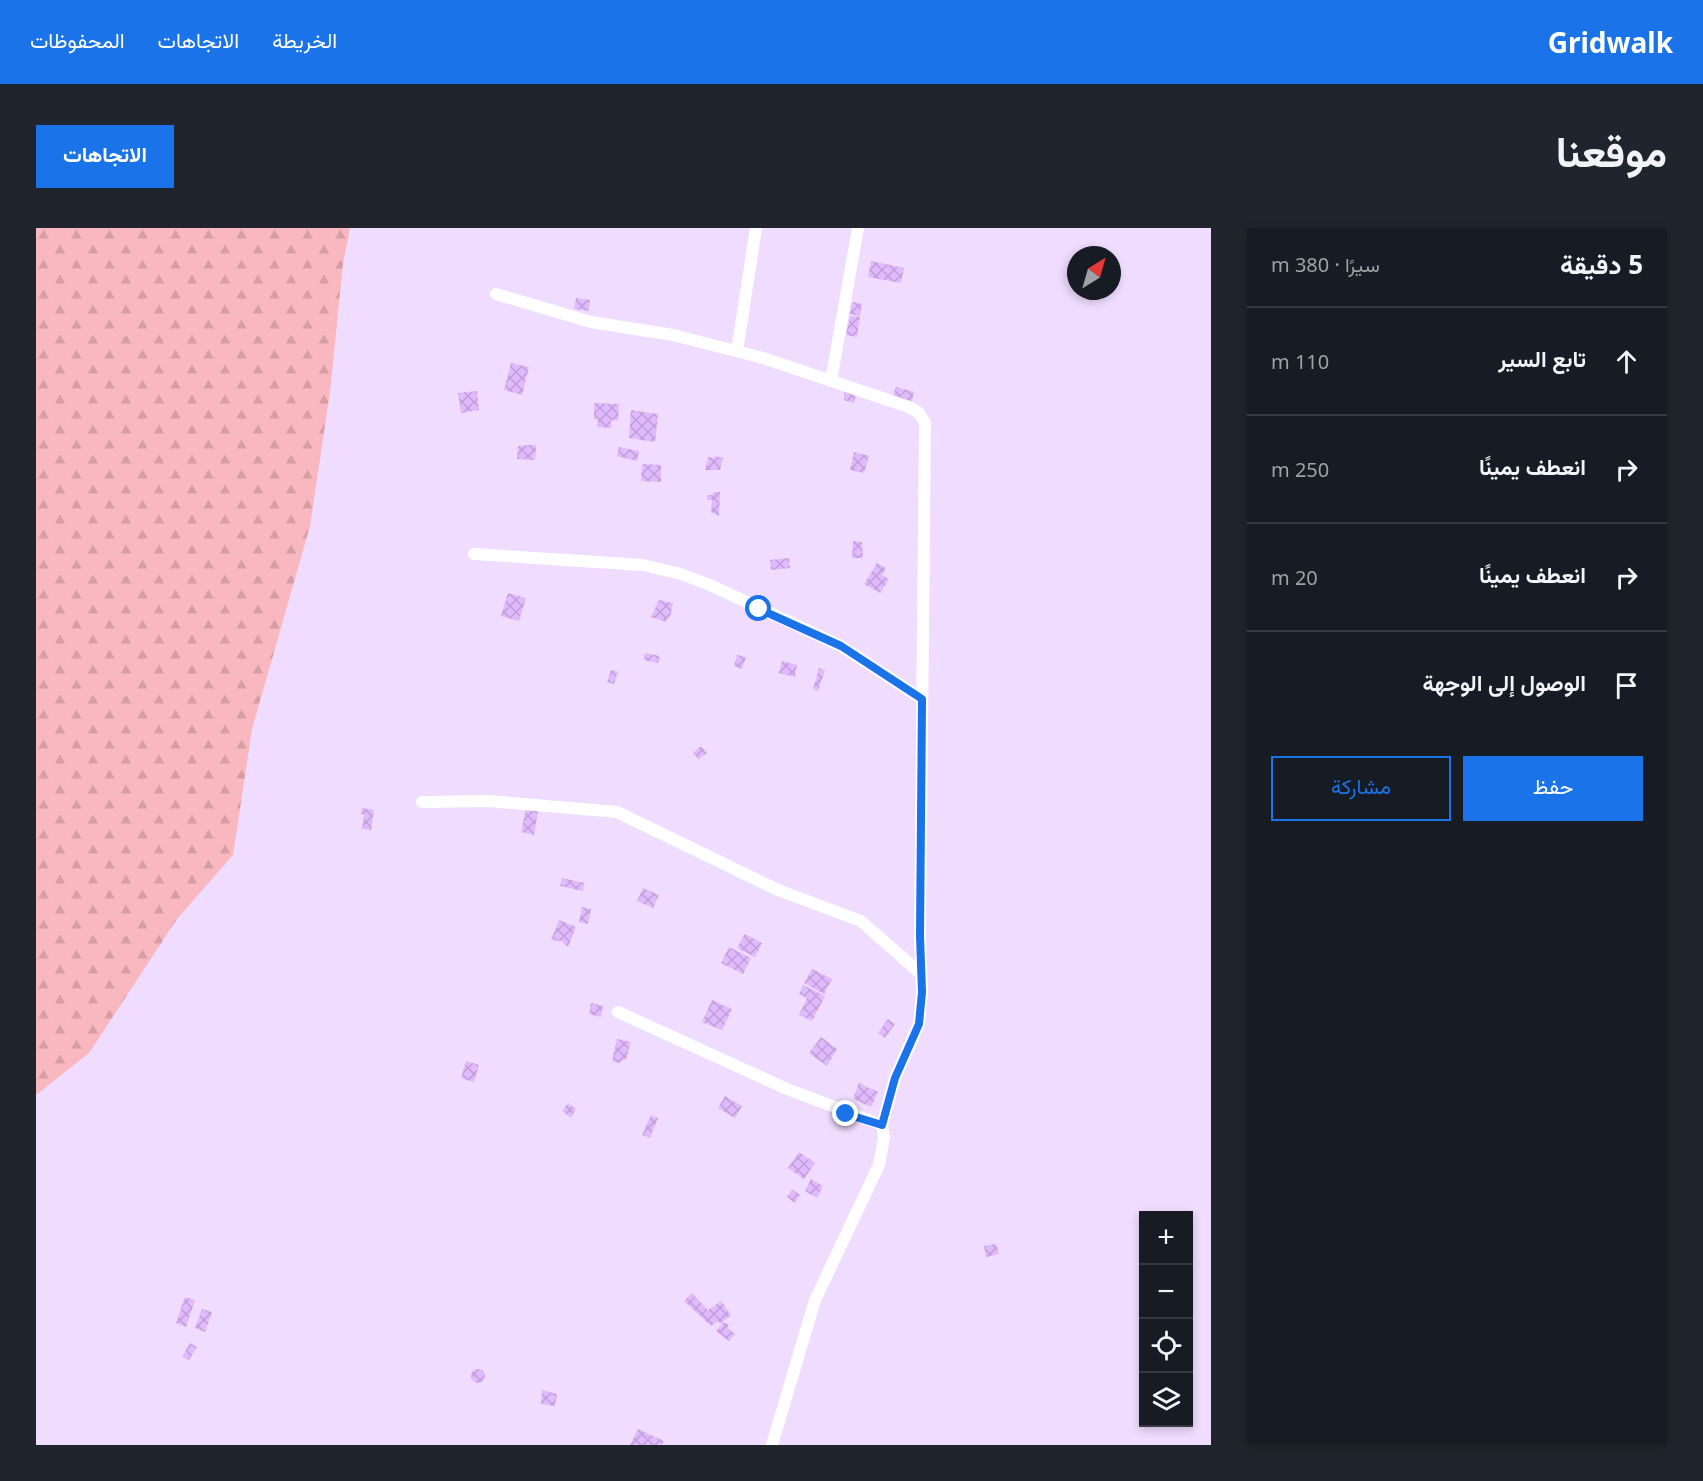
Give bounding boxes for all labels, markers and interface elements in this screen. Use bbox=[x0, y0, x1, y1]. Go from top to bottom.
text: Gridwalk bbox=[1548, 23, 1673, 61]
text: المحفوظات bbox=[30, 26, 125, 54]
text: الاتجاهات bbox=[158, 26, 239, 54]
text: الخريطة bbox=[272, 26, 337, 54]
text: موقعنا bbox=[1556, 122, 1667, 179]
button: الاتجاهات bbox=[36, 125, 174, 188]
north arrow bbox=[1067, 246, 1121, 300]
text: 5 دقيقة bbox=[1560, 246, 1643, 282]
text: سيرًا · 380 m bbox=[1271, 251, 1380, 278]
text: تابع السير bbox=[1498, 343, 1586, 373]
icon: ahead bbox=[1610, 345, 1643, 378]
text: 110 m bbox=[1271, 348, 1329, 375]
text: انعطف يمينًا bbox=[1479, 451, 1586, 481]
icon: right bbox=[1610, 453, 1643, 486]
text: 250 m bbox=[1271, 456, 1329, 483]
text: انعطف يمينًا bbox=[1479, 559, 1586, 589]
icon: right bbox=[1610, 561, 1643, 594]
text: 20 m bbox=[1271, 564, 1318, 591]
route start bbox=[745, 595, 771, 621]
text: الوصول إلى الوجهة bbox=[1422, 667, 1586, 697]
icon: arrive bbox=[1610, 669, 1643, 702]
button: مشاركة bbox=[1271, 756, 1451, 821]
button: حفظ bbox=[1463, 756, 1643, 821]
route end bbox=[832, 1100, 858, 1126]
map controls bbox=[1139, 1211, 1193, 1427]
button: + bbox=[1139, 1211, 1193, 1265]
button: − bbox=[1139, 1265, 1193, 1319]
button: locate bbox=[1139, 1319, 1193, 1373]
button: layers bbox=[1139, 1373, 1193, 1427]

